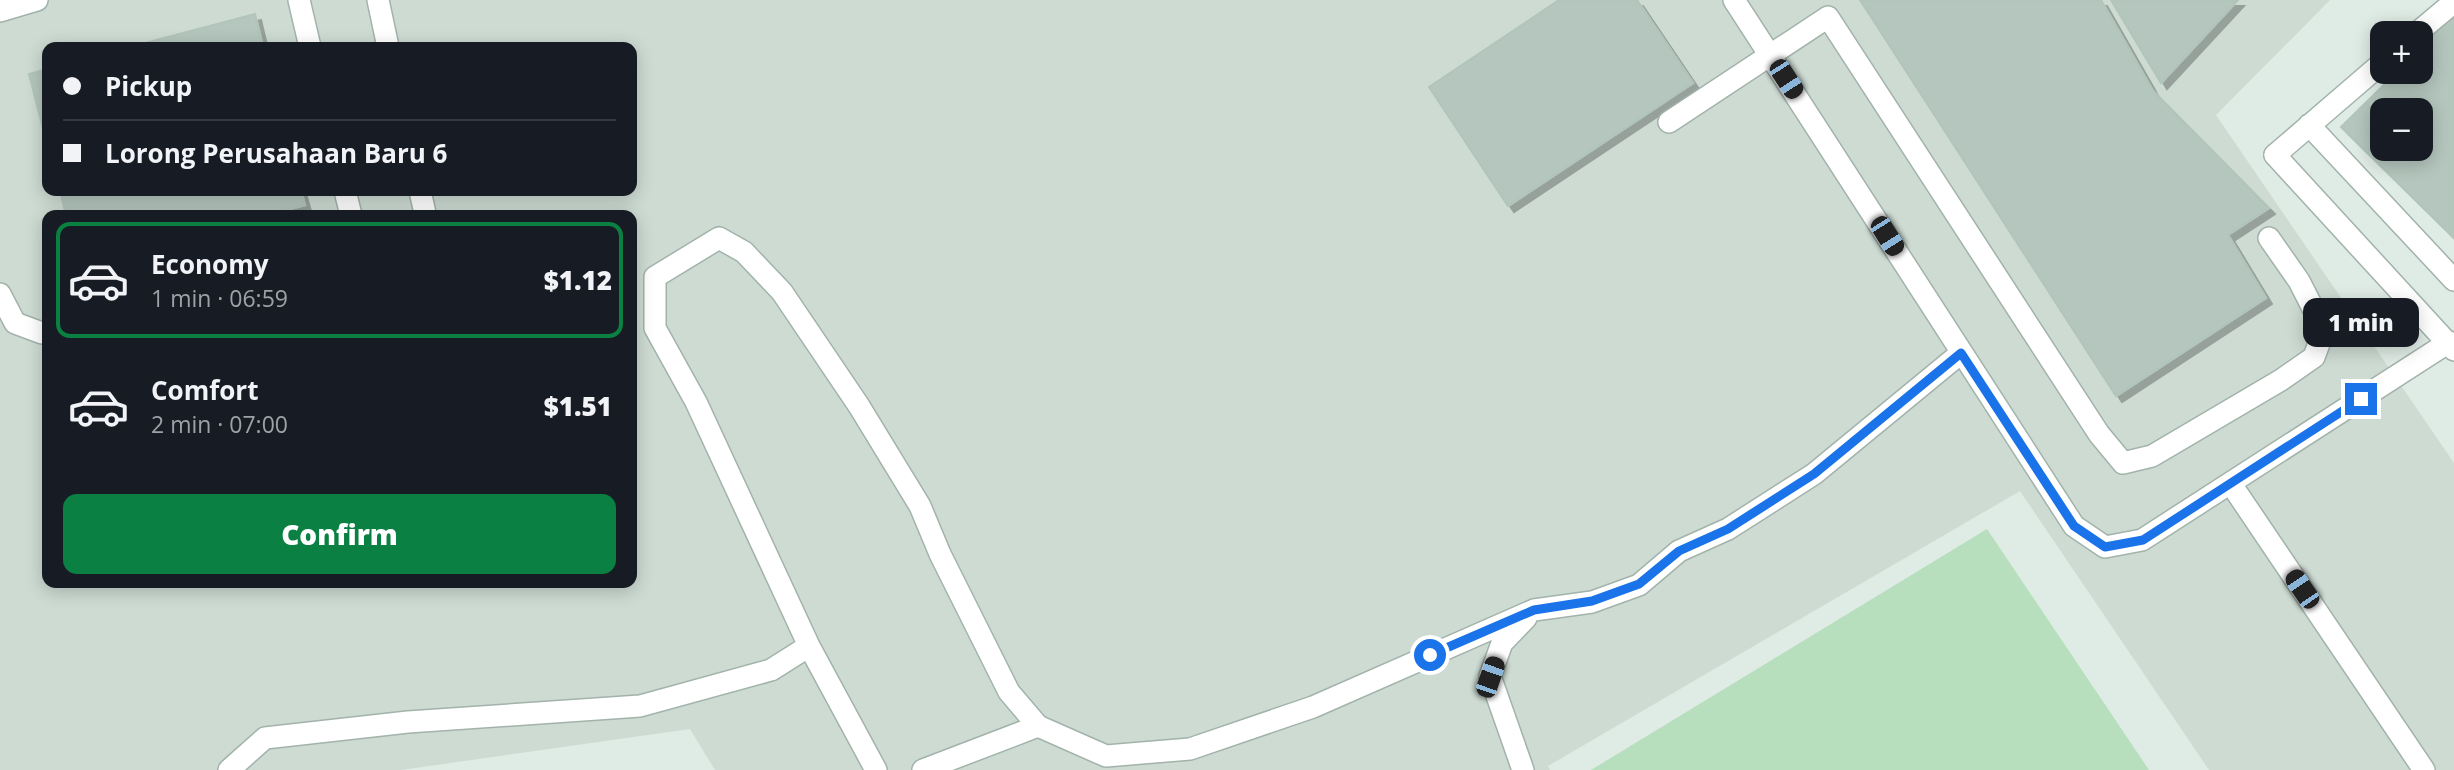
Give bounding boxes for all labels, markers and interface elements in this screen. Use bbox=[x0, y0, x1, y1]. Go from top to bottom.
map controls bbox=[2370, 21, 2433, 161]
button: + bbox=[2370, 21, 2433, 84]
car bbox=[1766, 56, 1807, 102]
text: Pickup bbox=[105, 68, 192, 104]
button: − bbox=[2370, 98, 2433, 161]
text: Lorong Perusahaan Baru 6 bbox=[105, 135, 447, 171]
car bbox=[1867, 213, 1908, 259]
text: Economy bbox=[151, 246, 269, 282]
icon: car bbox=[67, 249, 130, 312]
text: $1.12 bbox=[544, 262, 612, 298]
text: 1 min · 06:59 bbox=[151, 282, 288, 314]
callout: 1 min bbox=[2303, 298, 2419, 346]
text: 1 min bbox=[2328, 306, 2394, 338]
text: Comfort bbox=[151, 372, 258, 408]
icon: car bbox=[67, 375, 130, 438]
route end bbox=[2345, 383, 2377, 415]
text: $1.51 bbox=[544, 388, 612, 424]
text: 2 min · 07:00 bbox=[151, 408, 288, 440]
button: Confirm bbox=[63, 494, 616, 574]
car bbox=[2282, 566, 2323, 612]
route start bbox=[1414, 639, 1446, 671]
car bbox=[1474, 654, 1507, 700]

